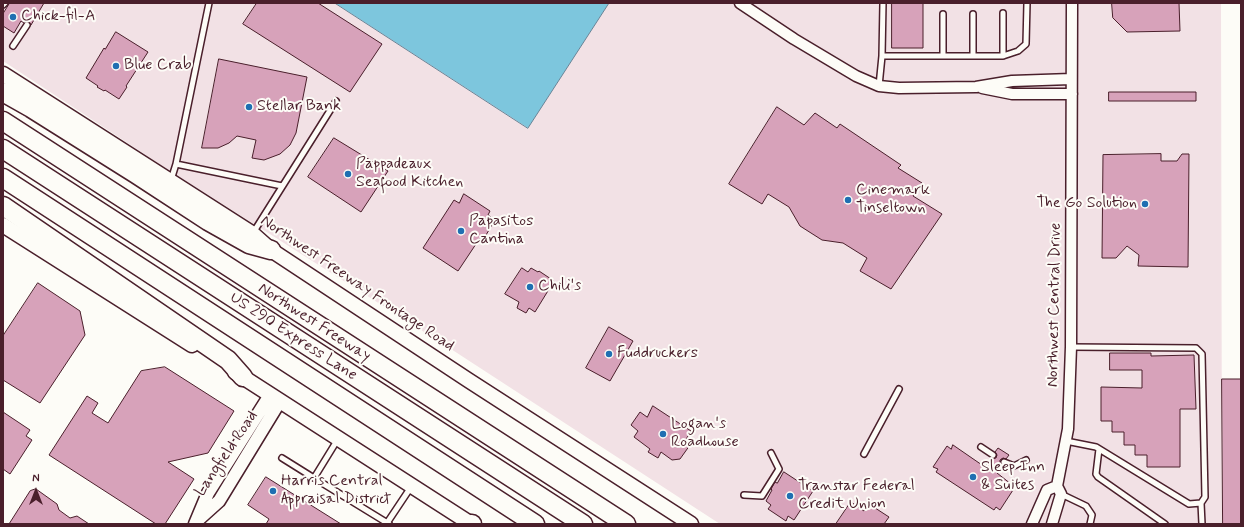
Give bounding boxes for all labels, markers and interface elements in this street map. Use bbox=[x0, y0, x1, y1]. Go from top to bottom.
place label: Chick-fil-A bbox=[21, 7, 95, 27]
marker: Chick-fil-A bbox=[8, 12, 18, 22]
place label: Blue Crab bbox=[124, 56, 192, 76]
marker: Blue Crab bbox=[111, 61, 121, 71]
place label: Stellar Bank bbox=[257, 97, 341, 117]
marker: Stellar Bank bbox=[244, 102, 254, 112]
place label: Pappadeaux Seafood Kitchen bbox=[356, 155, 463, 193]
marker: Pappadeaux Seafood Kitchen bbox=[343, 169, 353, 179]
place label: Cinemark Tinseltown bbox=[856, 181, 930, 219]
place label: The Go Solution bbox=[1036, 194, 1137, 214]
marker: Cinemark Tinseltown bbox=[843, 195, 853, 205]
marker: The Go Solution bbox=[1140, 199, 1150, 209]
street label: Northwest Freeway Frontage Road bbox=[256, 212, 458, 356]
place label: Papasitos Cantina bbox=[469, 212, 533, 250]
street label: Northwest Central Drive bbox=[1044, 223, 1066, 387]
marker: Papasitos Cantina bbox=[456, 226, 466, 236]
place label: Chili's bbox=[538, 277, 581, 297]
street label: Northwest Freeway bbox=[254, 279, 374, 367]
marker: Chili's bbox=[525, 282, 535, 292]
street label: US 290 Express Lane bbox=[226, 289, 360, 385]
place label: Fuddruckers bbox=[617, 344, 698, 364]
marker: Fuddruckers bbox=[604, 349, 614, 359]
street label: Langfield Road bbox=[191, 408, 263, 500]
place label: Logan's Roadhouse bbox=[671, 415, 739, 453]
marker: Logan's Roadhouse bbox=[658, 429, 668, 439]
place label: Sleep Inn & Suites bbox=[981, 458, 1045, 496]
north arrow bbox=[16, 471, 56, 511]
text: N bbox=[32, 472, 40, 486]
place label: Harris Central Appraisal District bbox=[281, 472, 391, 510]
marker: Sleep Inn & Suites bbox=[968, 472, 978, 482]
place label: Transtar Federal Credit Union bbox=[798, 477, 915, 515]
marker: Harris Central Appraisal District bbox=[268, 486, 278, 496]
marker: Transtar Federal Credit Union bbox=[785, 491, 795, 501]

